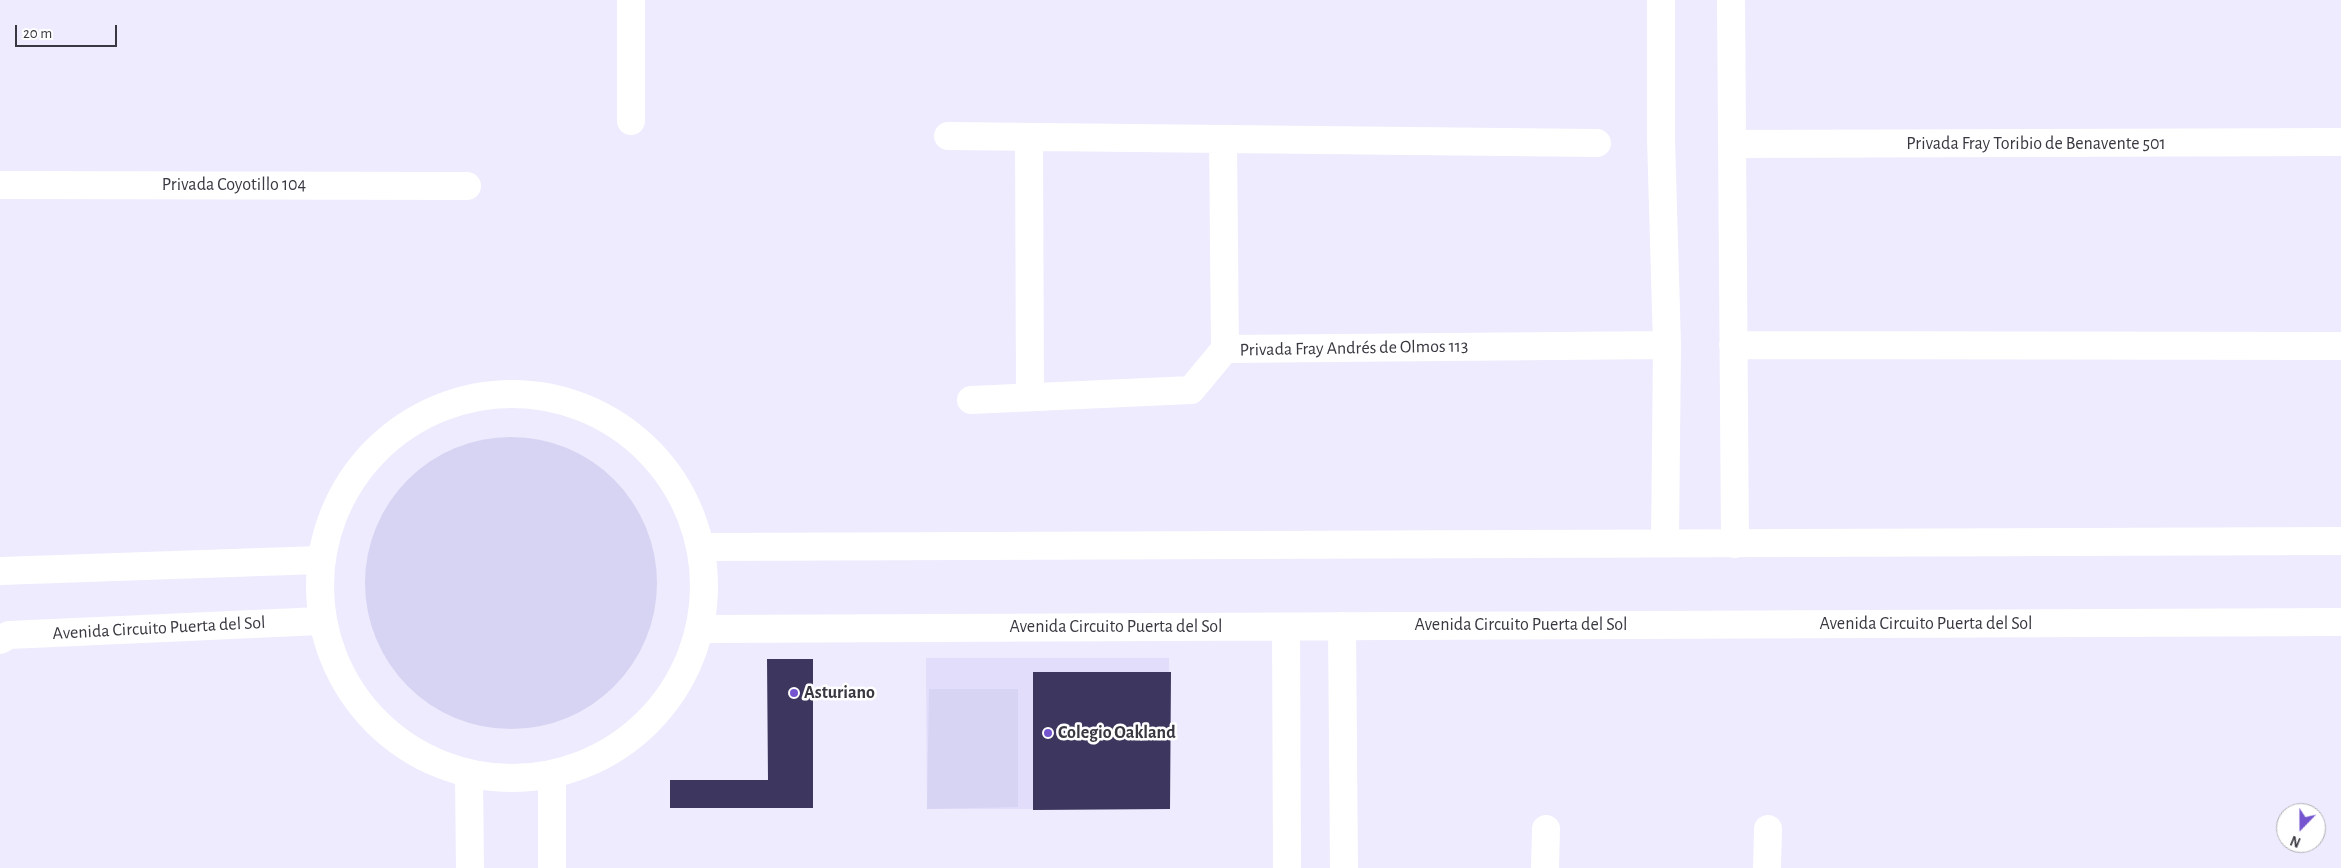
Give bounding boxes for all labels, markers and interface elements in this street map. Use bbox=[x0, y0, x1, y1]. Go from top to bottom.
scale bar bbox=[18, 15, 120, 47]
text: 20 m bbox=[23, 26, 52, 41]
street label: Privada Fray Toribio de Benavente 501 bbox=[1906, 133, 2166, 155]
street label: Privada Coyotillo 104 bbox=[162, 174, 306, 196]
street label: Privada Fray Andrés de Olmos 113 bbox=[1239, 335, 1469, 361]
street label: Avenida Circuito Puerta del Sol bbox=[52, 612, 266, 644]
street label: Avenida Circuito Puerta del Sol bbox=[1819, 613, 2033, 635]
street label: Avenida Circuito Puerta del Sol bbox=[1414, 614, 1628, 636]
street label: Avenida Circuito Puerta del Sol bbox=[1009, 616, 1223, 638]
place label: Asturiano bbox=[804, 682, 875, 704]
marker: Asturiano bbox=[788, 687, 800, 699]
place label: Colegio Oakland bbox=[1058, 722, 1176, 744]
marker: Colegio Oakland bbox=[1042, 727, 1054, 739]
north arrow bbox=[2276, 803, 2326, 853]
text: N bbox=[2289, 833, 2303, 849]

